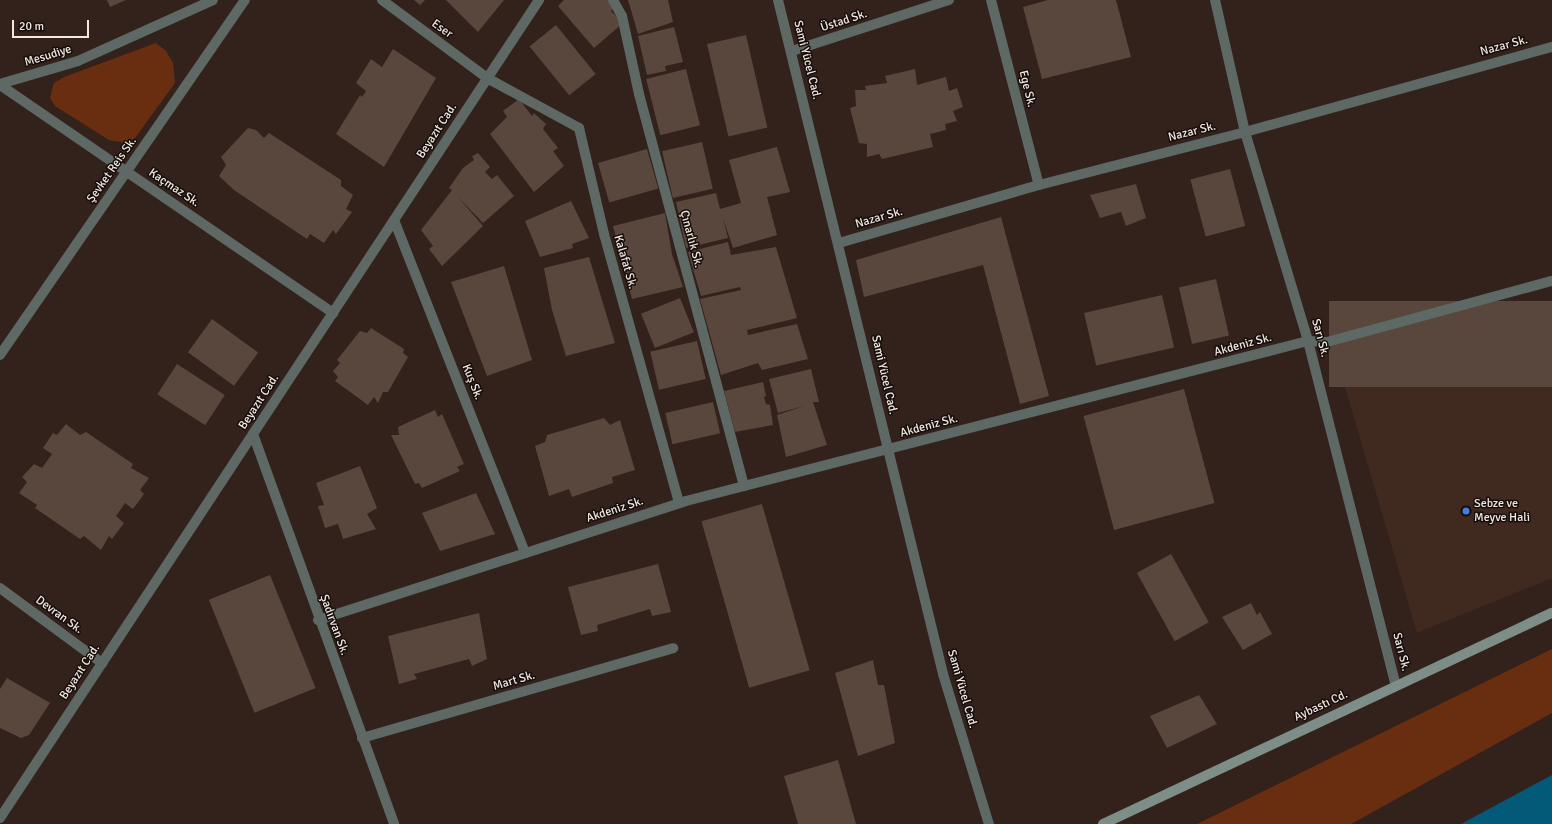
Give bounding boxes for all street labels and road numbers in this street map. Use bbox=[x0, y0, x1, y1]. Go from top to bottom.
street label: Üstad Sk. bbox=[819, 7, 869, 35]
street label: Eser bbox=[429, 17, 455, 41]
street label: Sami Yücel Cad. bbox=[790, 19, 824, 101]
street label: Nazar Sk. bbox=[1479, 33, 1529, 59]
street label: Mesudiye bbox=[23, 42, 73, 70]
street label: Ege Sk. bbox=[1015, 69, 1039, 109]
street label: Beyazıt Cad. bbox=[414, 101, 460, 161]
street label: Nazar Sk. bbox=[1167, 119, 1217, 145]
street label: Şevket Reis Sk. bbox=[84, 134, 140, 206]
street label: Kaçmaz Sk. bbox=[146, 166, 202, 210]
street label: Nazar Sk. bbox=[854, 204, 904, 232]
street label: Çınarlık Sk. bbox=[676, 209, 706, 269]
street label: Kalafat Sk. bbox=[610, 233, 640, 291]
street label: Sarı Sk. bbox=[1308, 317, 1332, 359]
street label: Akdeniz Sk. bbox=[1213, 330, 1273, 360]
street label: Sami Yücel Cad. bbox=[868, 334, 900, 416]
street label: Kuş Sk. bbox=[458, 362, 486, 402]
street label: Beyazıt Cad. bbox=[236, 372, 282, 432]
street label: Akdeniz Sk. bbox=[899, 411, 959, 441]
street label: Akdeniz Sk. bbox=[585, 494, 645, 526]
street label: Devran Sk. bbox=[33, 593, 85, 637]
street label: Şadırvan Sk. bbox=[316, 593, 352, 657]
street label: Sarı Sk. bbox=[1389, 631, 1413, 673]
street label: Beyazıt Cad. bbox=[57, 642, 103, 702]
street label: Sami Yücel Cad. bbox=[944, 648, 980, 730]
street label: Mart Sk. bbox=[491, 668, 537, 694]
street label: Aybastı Cd. bbox=[1292, 687, 1350, 725]

